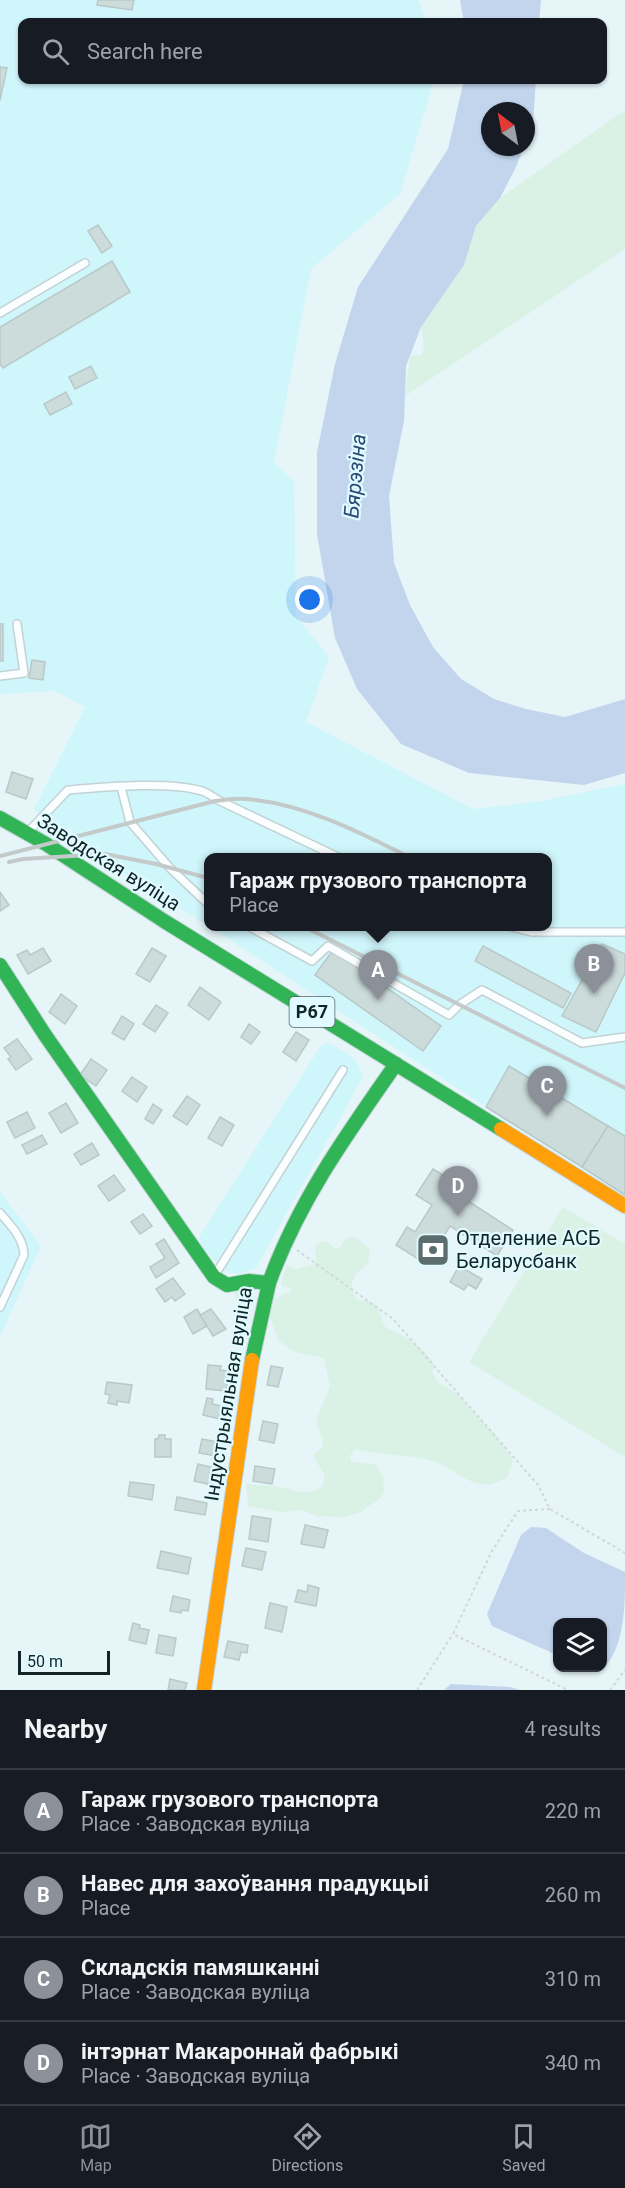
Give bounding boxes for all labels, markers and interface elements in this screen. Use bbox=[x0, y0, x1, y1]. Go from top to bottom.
search box bbox=[18, 18, 607, 84]
icon: search bbox=[39, 35, 72, 68]
text: Search here bbox=[87, 39, 203, 64]
north arrow bbox=[481, 102, 535, 156]
water label: Бярэзіна bbox=[339, 433, 371, 519]
your location bbox=[295, 585, 324, 614]
street label: Заводская вуліца bbox=[33, 808, 185, 916]
popup bbox=[204, 853, 552, 931]
text: Гараж грузового транспорта bbox=[229, 868, 527, 893]
text: Place bbox=[229, 893, 279, 917]
pin: B bbox=[574, 944, 614, 994]
pin: A bbox=[358, 950, 398, 1000]
road number: Р67 bbox=[290, 997, 334, 1027]
pin: C bbox=[528, 1066, 566, 1116]
pin: D bbox=[438, 1166, 478, 1216]
place label: Отделение АСБ Беларусбанк bbox=[456, 1226, 601, 1273]
bank icon: Отделение АСБ Беларусбанк bbox=[415, 1232, 451, 1268]
street label: Індустрыяльная вуліца bbox=[199, 1285, 257, 1503]
map controls bbox=[553, 1618, 607, 1672]
button: layers bbox=[553, 1618, 607, 1672]
scale bar bbox=[18, 1648, 110, 1676]
text: 50 m bbox=[27, 1652, 63, 1671]
text: Nearby bbox=[24, 1714, 107, 1744]
text: 4 results bbox=[525, 1717, 601, 1741]
text: Гараж грузового транспорта bbox=[81, 1787, 378, 1812]
text: A bbox=[37, 1799, 50, 1823]
text: 220 m bbox=[545, 1799, 601, 1823]
text: Place · Заводская вуліца bbox=[81, 1812, 310, 1836]
text: Навес для захоўвання прадукцыі bbox=[81, 1871, 429, 1896]
text: B bbox=[37, 1883, 50, 1907]
text: 260 m bbox=[545, 1883, 601, 1907]
text: Place bbox=[81, 1896, 130, 1920]
text: Складскія памяшканні bbox=[81, 1955, 320, 1980]
text: C bbox=[37, 1967, 50, 1991]
text: 310 m bbox=[545, 1967, 601, 1991]
text: Place · Заводская вуліца bbox=[81, 1980, 310, 2004]
text: інтэрнат Макароннай фабрыкі bbox=[81, 2039, 399, 2064]
text: D bbox=[37, 2051, 50, 2075]
text: 340 m bbox=[545, 2051, 601, 2075]
text: Place · Заводская вуліца bbox=[81, 2064, 310, 2088]
tab: Map bbox=[79, 2120, 112, 2175]
tab: Directions bbox=[271, 2120, 343, 2175]
tab: Saved bbox=[502, 2120, 546, 2175]

